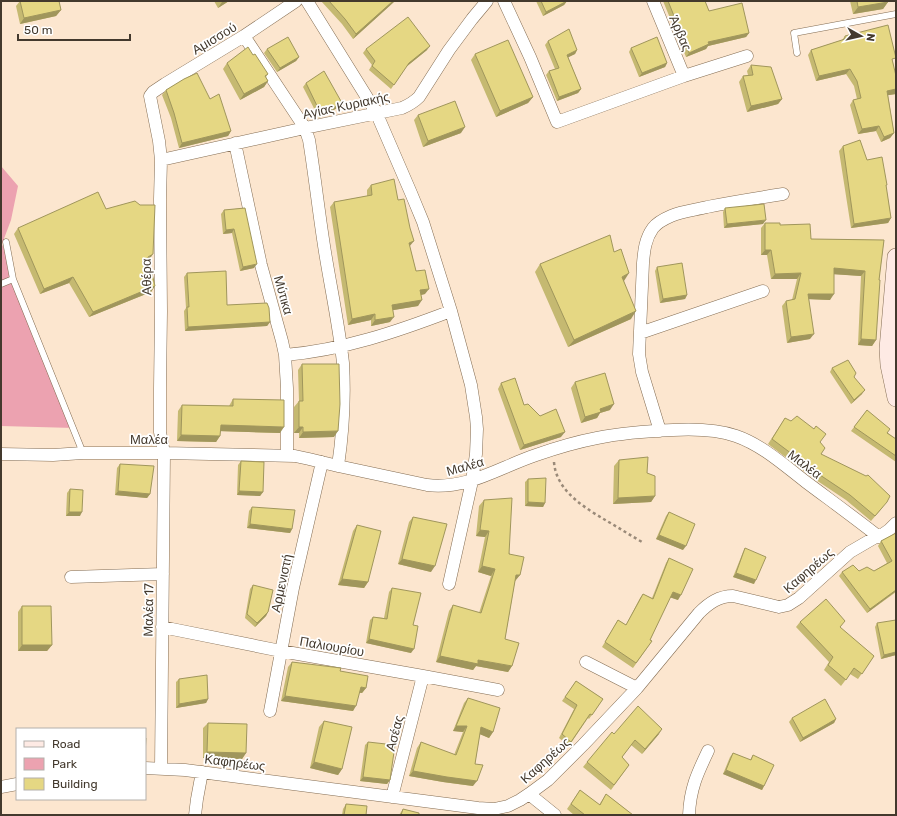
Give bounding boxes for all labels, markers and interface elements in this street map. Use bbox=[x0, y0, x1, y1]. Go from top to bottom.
street label: Άρβας bbox=[666, 13, 695, 53]
scale bar bbox=[18, 16, 130, 42]
north arrow bbox=[841, 16, 881, 56]
street label: Αμισσού bbox=[189, 19, 239, 58]
text: 50 m bbox=[24, 23, 52, 37]
text: N bbox=[863, 32, 877, 42]
street label: Αγίας Κυριακής bbox=[301, 89, 391, 122]
street label: Αθέρα bbox=[139, 258, 154, 295]
street label: Μύτικα bbox=[271, 274, 296, 317]
street label: Μαλέα bbox=[130, 432, 169, 447]
street label: Μαλέα bbox=[785, 447, 825, 482]
street label: Μαλέα bbox=[445, 454, 486, 479]
street label: Καφηρέως bbox=[780, 545, 836, 596]
street label: Αρμενιστή bbox=[268, 553, 295, 614]
street label: Μαλέα 17 bbox=[141, 583, 156, 637]
street label: Παλιουρίου bbox=[298, 633, 365, 660]
street label: Ασέας bbox=[383, 714, 406, 753]
legend bbox=[16, 728, 146, 800]
street label: Καφηρέως bbox=[518, 734, 573, 786]
text: Road bbox=[52, 737, 80, 751]
street label: Καφηρέως bbox=[204, 751, 266, 774]
text: Park bbox=[52, 757, 78, 771]
text: Building bbox=[52, 777, 98, 791]

